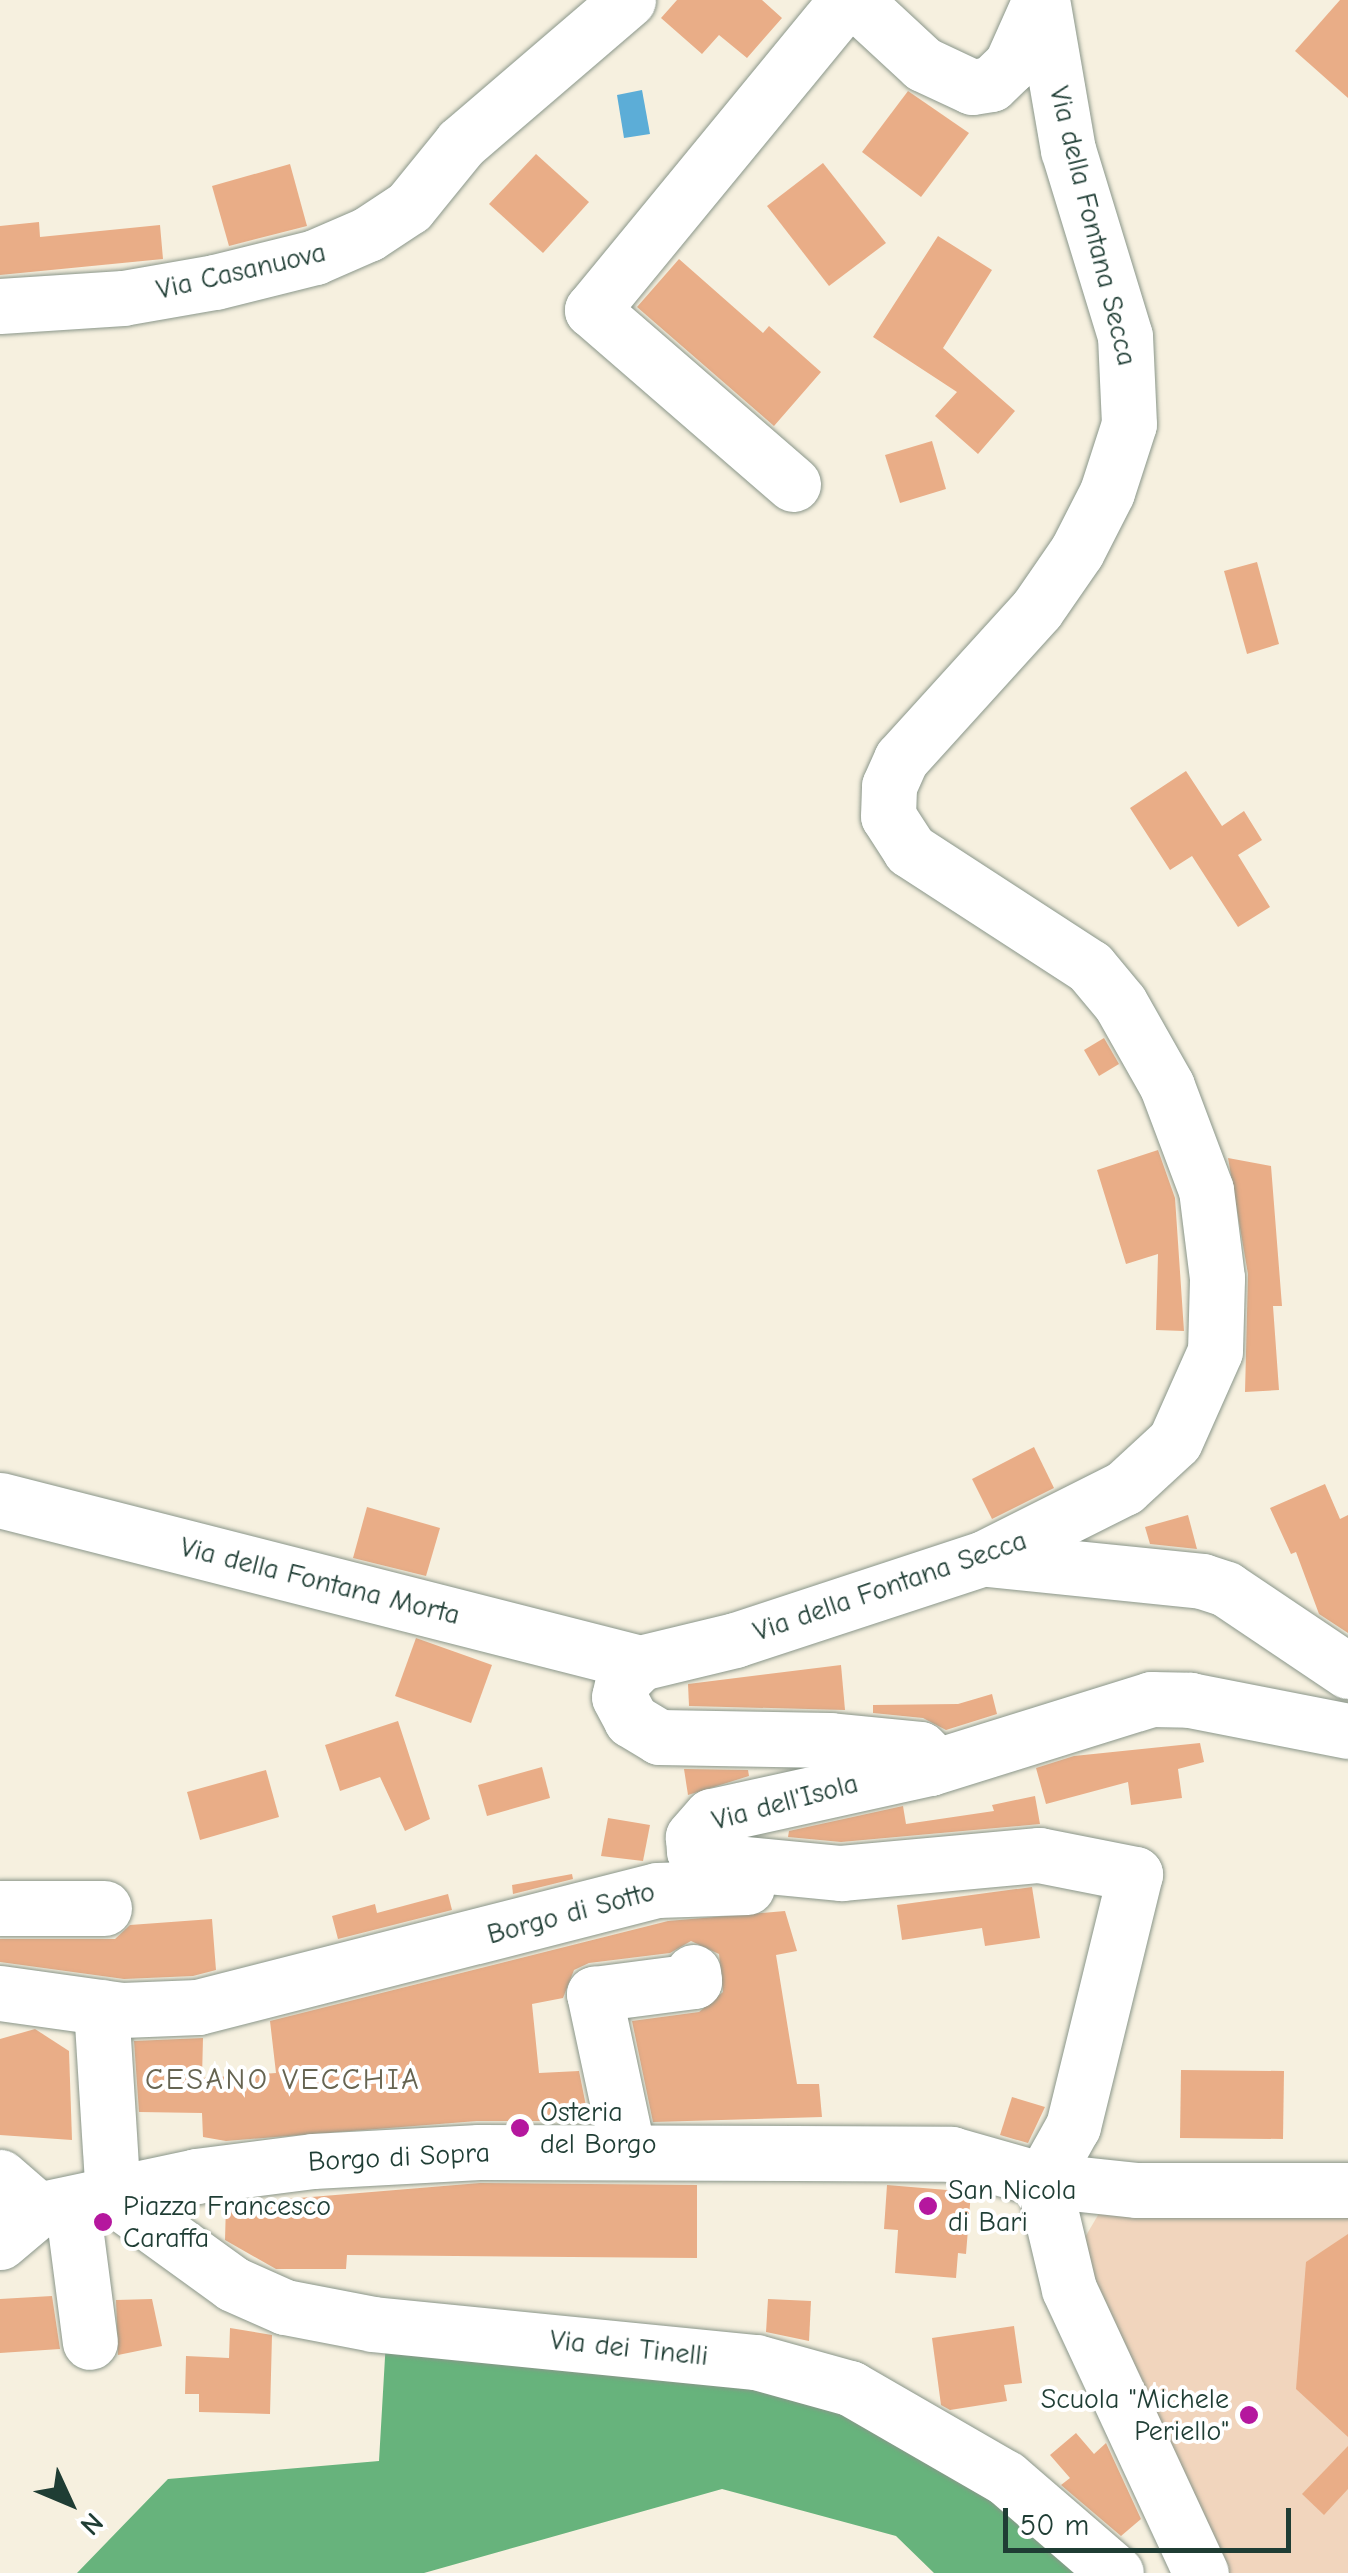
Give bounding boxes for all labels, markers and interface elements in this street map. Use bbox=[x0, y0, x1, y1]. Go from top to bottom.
street label: Via della Fontana Secca bbox=[1042, 83, 1144, 369]
street label: Via Casanuova bbox=[153, 235, 329, 307]
street label: Via della Fontana Secca bbox=[749, 1523, 1031, 1649]
street label: Via della Fontana Morta bbox=[177, 1530, 463, 1632]
street label: Via dell'Isola bbox=[708, 1766, 862, 1838]
street label: Borgo di Sotto bbox=[484, 1875, 658, 1951]
district label: CESANO VECCHIA bbox=[145, 2062, 421, 2098]
place label: Osteria del Borgo bbox=[540, 2095, 656, 2161]
marker: Osteria del Borgo bbox=[509, 2117, 531, 2139]
street label: Borgo di Sopra bbox=[307, 2135, 491, 2179]
place label: San Nicola di Bari bbox=[948, 2173, 1076, 2239]
place label: Piazza Francesco Caraffa bbox=[123, 2189, 331, 2255]
marker: San Nicola di Bari bbox=[917, 2195, 939, 2217]
marker: Piazza Francesco Caraffa bbox=[92, 2211, 114, 2233]
street label: Via dei Tinelli bbox=[548, 2323, 710, 2373]
place label: Scuola "Michele Periello" bbox=[1041, 2382, 1229, 2448]
marker: Scuola "Michele Periello" bbox=[1238, 2404, 1260, 2426]
north arrow bbox=[20, 2453, 120, 2553]
scale bar bbox=[1008, 2488, 1296, 2550]
text: N bbox=[74, 2506, 109, 2542]
text: 50 m bbox=[1020, 2508, 1089, 2543]

